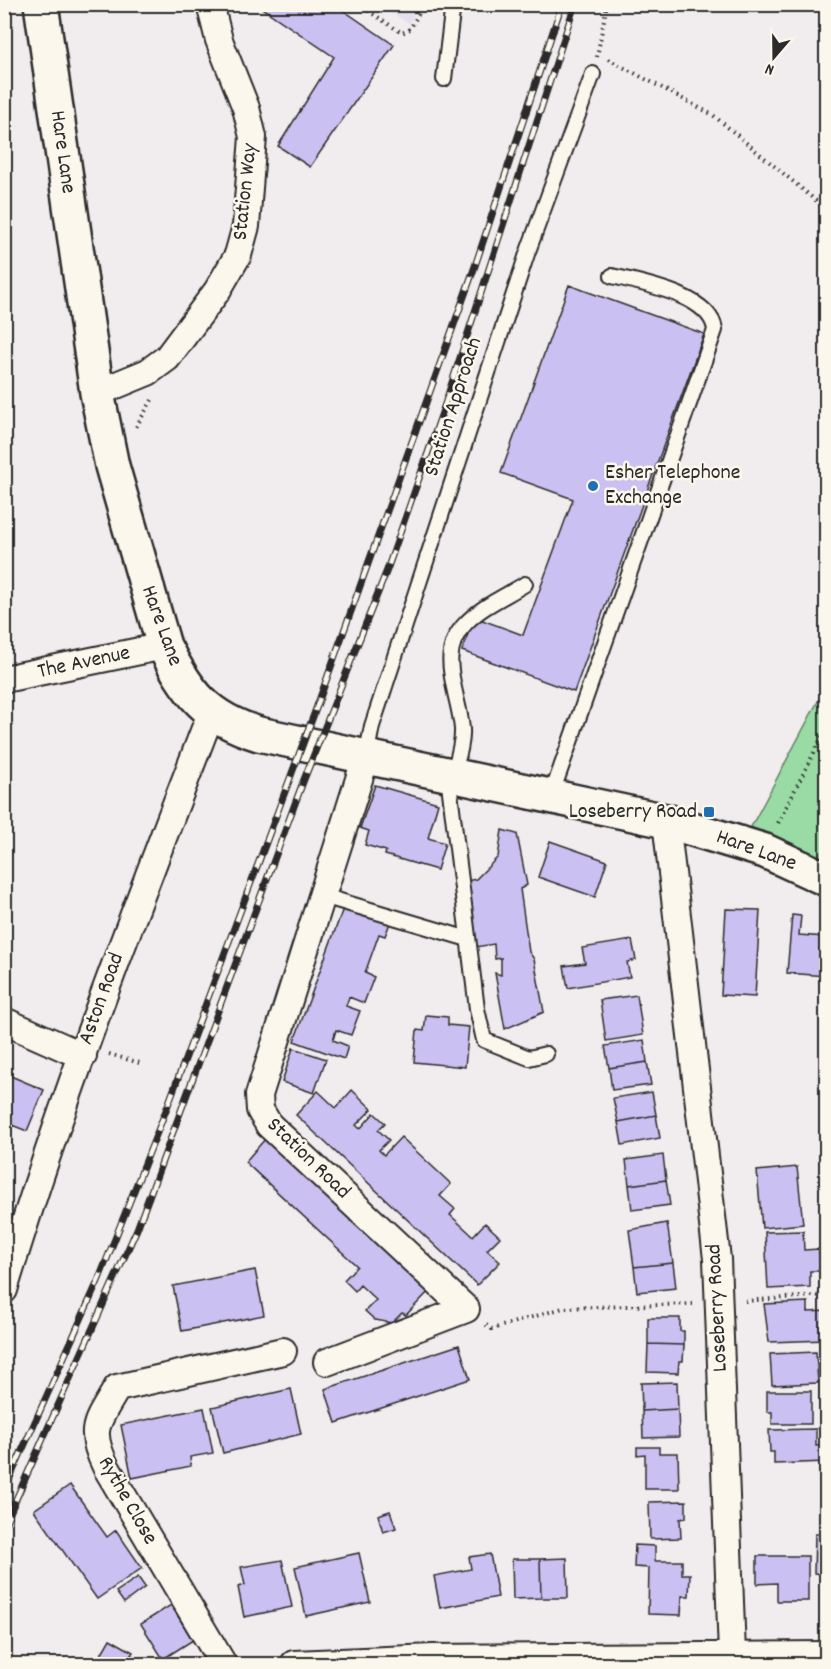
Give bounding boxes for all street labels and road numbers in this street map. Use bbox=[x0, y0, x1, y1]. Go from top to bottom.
street label: Hare Lane bbox=[41, 108, 83, 196]
street label: Station Way bbox=[226, 141, 267, 242]
street label: Station Approach bbox=[417, 333, 491, 481]
street label: Hare Lane bbox=[132, 581, 190, 671]
street label: The Avenue bbox=[35, 638, 133, 688]
street label: Hare Lane bbox=[711, 822, 801, 880]
street label: Aston Road bbox=[71, 949, 133, 1049]
street label: Station Road bbox=[259, 1111, 357, 1207]
street label: Loseberry Road bbox=[699, 1243, 737, 1373]
street label: Rythe Close bbox=[89, 1451, 165, 1551]

